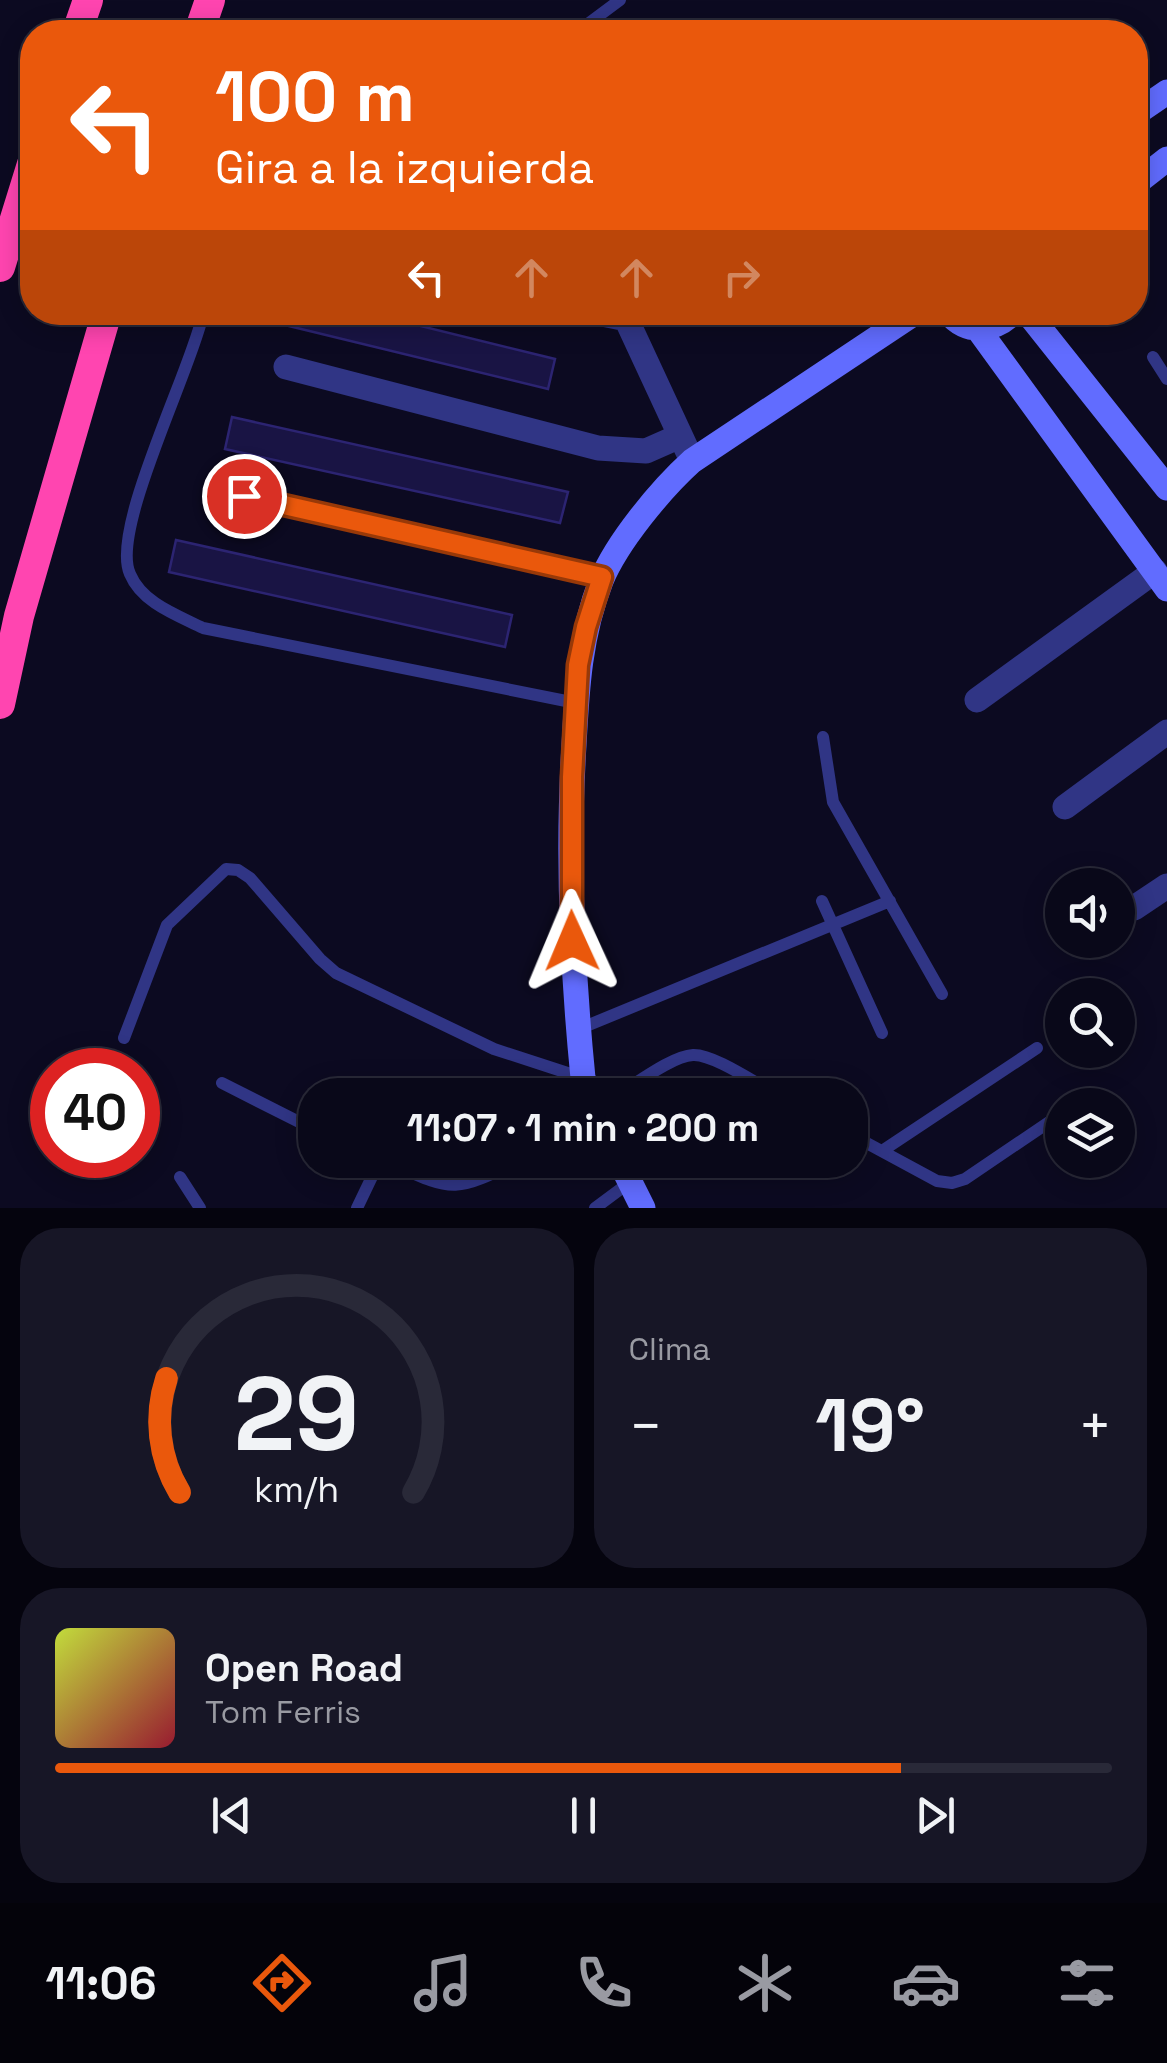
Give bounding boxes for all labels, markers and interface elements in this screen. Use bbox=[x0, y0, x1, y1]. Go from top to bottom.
text: 100 m bbox=[215, 52, 415, 141]
icon: left bbox=[50, 60, 180, 190]
text: Gira a la izquierda bbox=[215, 139, 594, 196]
icon: left bbox=[399, 250, 454, 305]
icon: ahead bbox=[504, 250, 559, 305]
icon: ahead bbox=[609, 250, 664, 305]
icon: right bbox=[714, 250, 769, 305]
pin bbox=[202, 454, 287, 539]
icon: arrive bbox=[217, 469, 272, 524]
map controls bbox=[1045, 868, 1135, 1178]
button: sound bbox=[1045, 868, 1135, 958]
position arrow bbox=[520, 889, 624, 993]
button: search bbox=[1045, 978, 1135, 1068]
speed limit sign: 40 bbox=[30, 1048, 160, 1178]
button: layers bbox=[1045, 1088, 1135, 1178]
text: 11:07 · 1 min · 200 m bbox=[407, 1104, 759, 1152]
text: Clima bbox=[629, 1329, 711, 1369]
text: 29 bbox=[234, 1348, 360, 1480]
text: 19° bbox=[815, 1377, 925, 1473]
text: − bbox=[629, 1391, 663, 1461]
text: + bbox=[1078, 1391, 1112, 1461]
text: km/h bbox=[254, 1467, 339, 1512]
text: Open Road bbox=[205, 1644, 403, 1692]
text: Tom Ferris bbox=[205, 1692, 361, 1732]
icon: previous bbox=[204, 1788, 259, 1843]
icon: pause bbox=[556, 1788, 611, 1843]
icon: next bbox=[908, 1788, 963, 1843]
icon: directions bbox=[247, 1948, 317, 2018]
icon: music bbox=[408, 1948, 478, 2018]
icon: phone bbox=[569, 1948, 639, 2018]
icon: climate bbox=[730, 1948, 800, 2018]
icon: car bbox=[891, 1948, 961, 2018]
icon: filters bbox=[1052, 1948, 1122, 2018]
text: 11:06 bbox=[45, 1955, 156, 2012]

